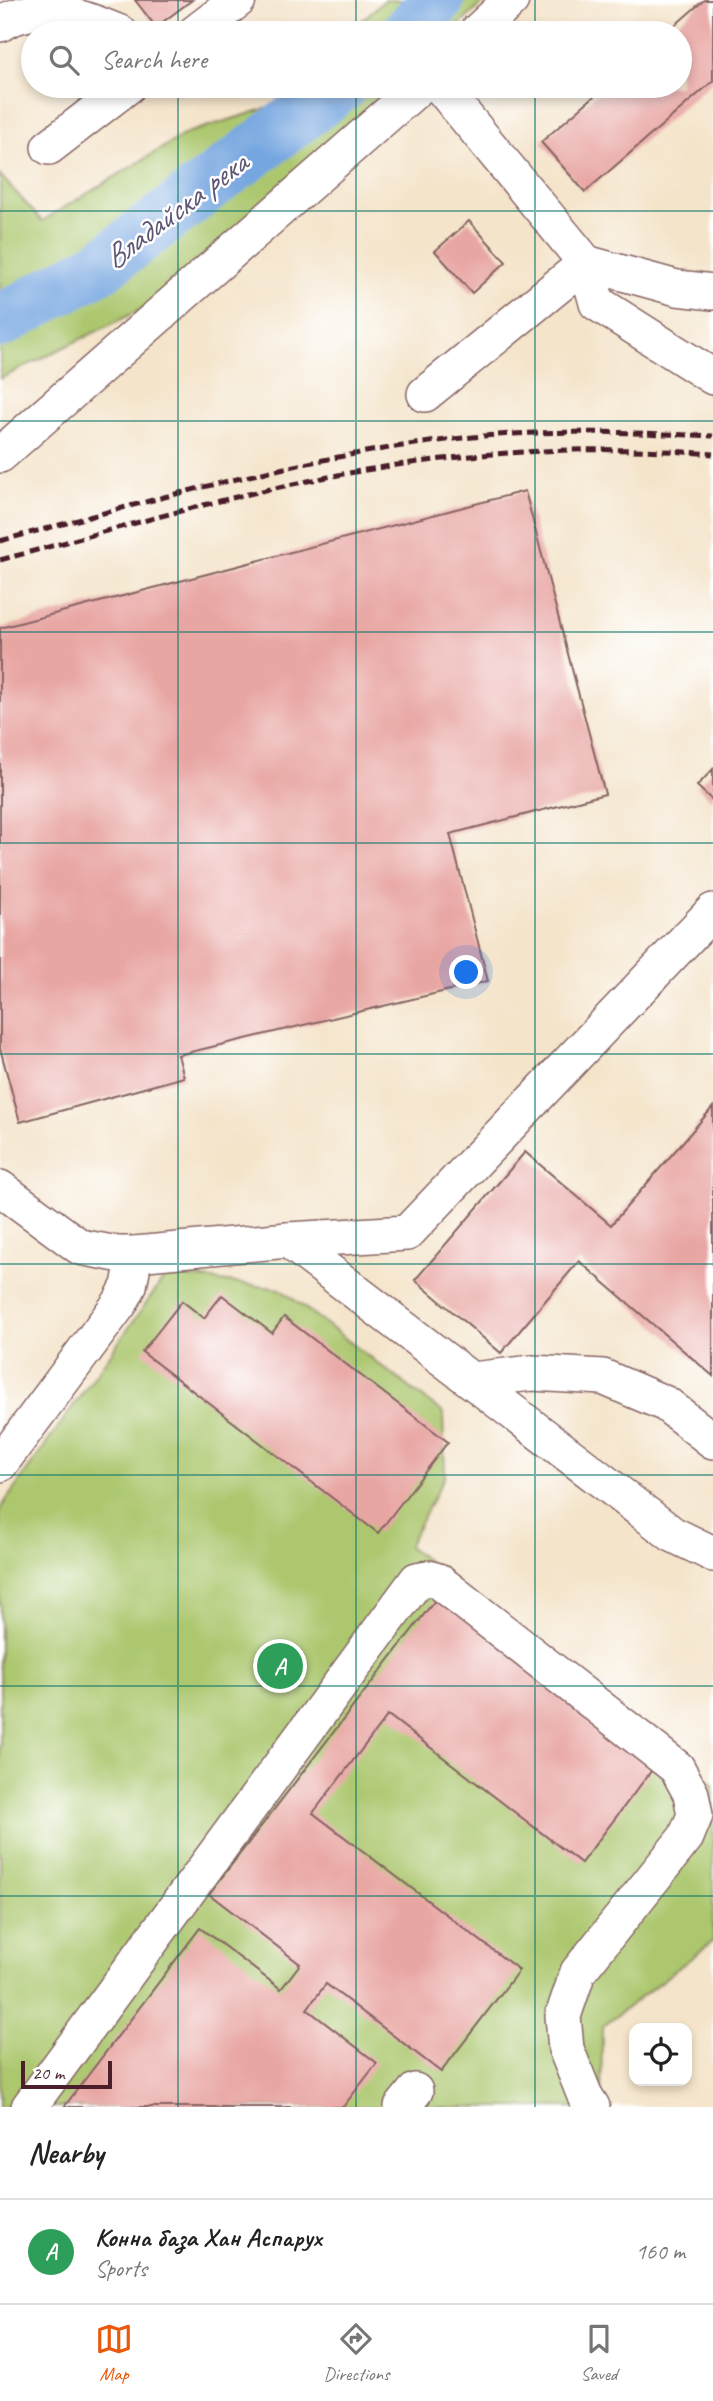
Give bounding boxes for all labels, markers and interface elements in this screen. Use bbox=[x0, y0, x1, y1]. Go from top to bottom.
search box bbox=[21, 21, 692, 98]
icon: search bbox=[45, 41, 83, 79]
text: Search here bbox=[101, 43, 207, 76]
water label: Владайска река bbox=[95, 140, 259, 278]
your location bbox=[449, 955, 483, 989]
pin: A bbox=[257, 1640, 303, 1692]
map controls bbox=[629, 2023, 692, 2086]
button: locate bbox=[629, 2023, 692, 2086]
scale bar bbox=[21, 2058, 112, 2090]
text: 20 m bbox=[32, 2061, 64, 2085]
text: Nearby bbox=[28, 2134, 104, 2172]
text: Конна база Хан Аспарух bbox=[95, 2221, 322, 2254]
text: A bbox=[45, 2237, 57, 2266]
text: 160 m bbox=[636, 2237, 685, 2266]
text: Sports bbox=[95, 2254, 147, 2283]
tab: Map bbox=[95, 2320, 133, 2386]
tab: Directions bbox=[323, 2320, 390, 2386]
tab: Saved bbox=[580, 2320, 618, 2386]

